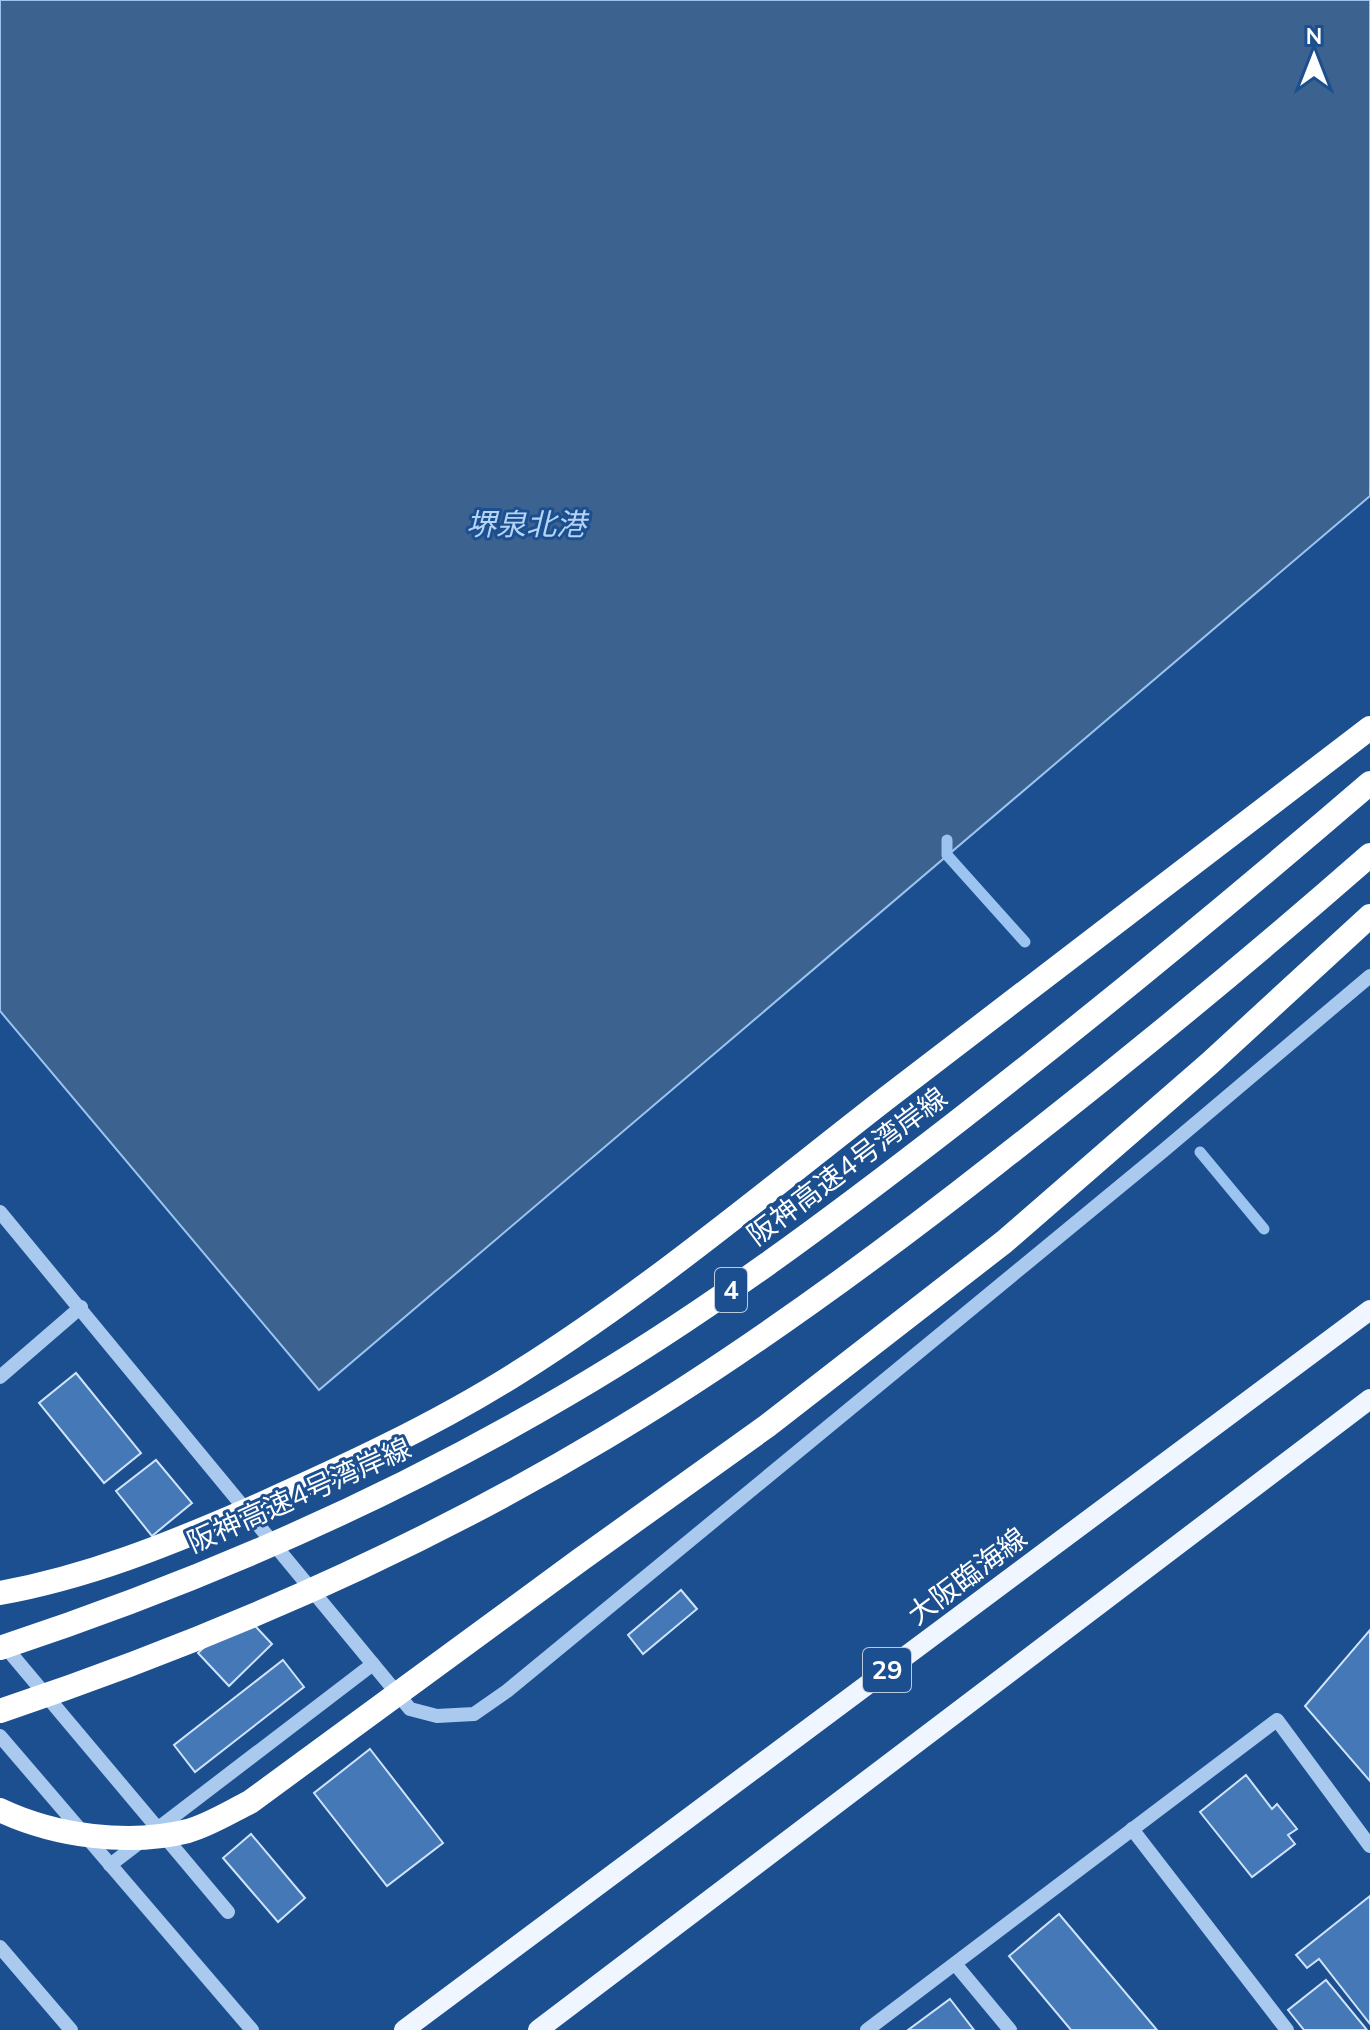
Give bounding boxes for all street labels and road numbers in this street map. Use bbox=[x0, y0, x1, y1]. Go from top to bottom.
street label: 阪神高速4号湾岸線 bbox=[740, 1079, 955, 1254]
road number: 4 bbox=[715, 1268, 747, 1312]
street label: 阪神高速4号湾岸線 bbox=[182, 1430, 417, 1562]
street label: 大阪臨海線 bbox=[900, 1519, 1035, 1634]
road number: 29 bbox=[863, 1648, 911, 1692]

